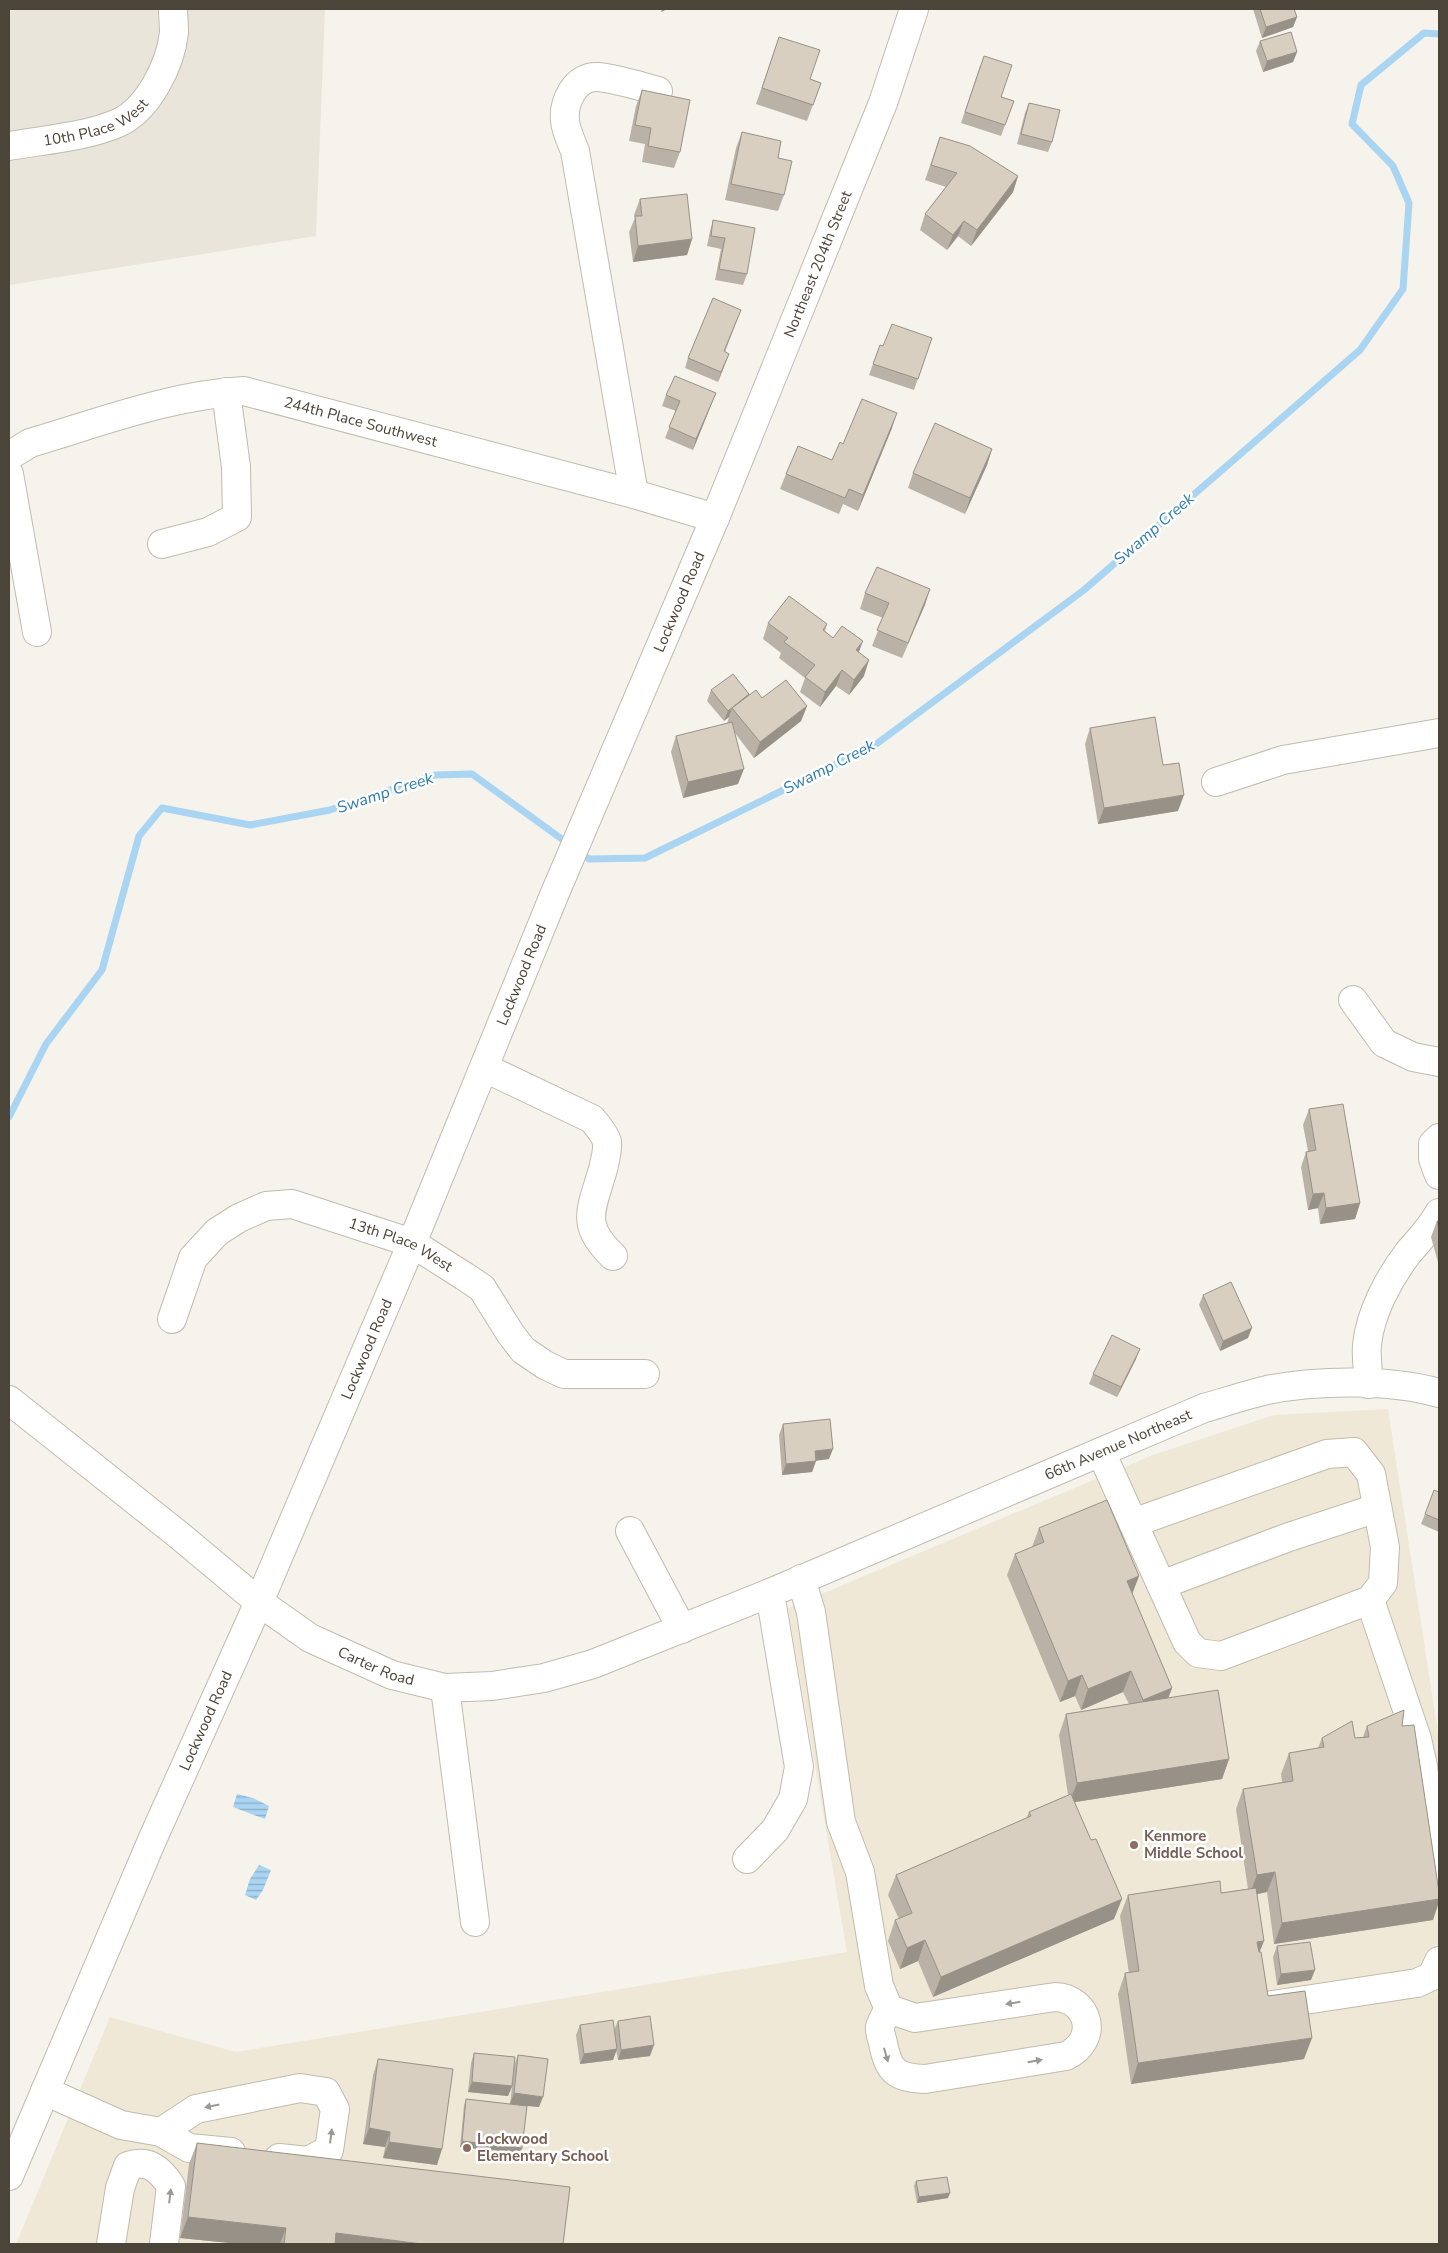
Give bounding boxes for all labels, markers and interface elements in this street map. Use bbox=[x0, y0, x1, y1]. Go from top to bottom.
street label: 10th Place West bbox=[42, 94, 153, 151]
street label: Northeast 204th Street bbox=[779, 187, 857, 341]
street label: 244th Place Southwest bbox=[282, 392, 440, 452]
water label: Swamp Creek bbox=[1109, 487, 1200, 570]
street label: Lockwood Road bbox=[649, 549, 709, 655]
water label: Swamp Creek bbox=[779, 734, 879, 800]
water label: Swamp Creek bbox=[334, 767, 437, 819]
street label: Lockwood Road bbox=[492, 921, 551, 1028]
street label: 13th Place West bbox=[346, 1213, 457, 1277]
street label: Lockwood Road bbox=[337, 1296, 397, 1402]
street label: 66th Avenue Northeast bbox=[1041, 1404, 1195, 1485]
street label: Carter Road bbox=[335, 1642, 416, 1690]
street label: Lockwood Road bbox=[175, 1668, 237, 1774]
place label: Kenmore Middle School bbox=[1144, 1826, 1243, 1863]
marker: Kenmore Middle School bbox=[1128, 1839, 1140, 1851]
one-way arrow bbox=[1004, 1999, 1020, 2007]
one-way arrow bbox=[882, 2048, 890, 2063]
one-way arrow bbox=[1027, 2057, 1043, 2065]
one-way arrow bbox=[204, 2102, 220, 2110]
one-way arrow bbox=[327, 2128, 335, 2144]
place label: Lockwood Elementary School bbox=[477, 2129, 609, 2166]
marker: Lockwood Elementary School bbox=[461, 2142, 473, 2154]
one-way arrow bbox=[166, 2188, 174, 2204]

